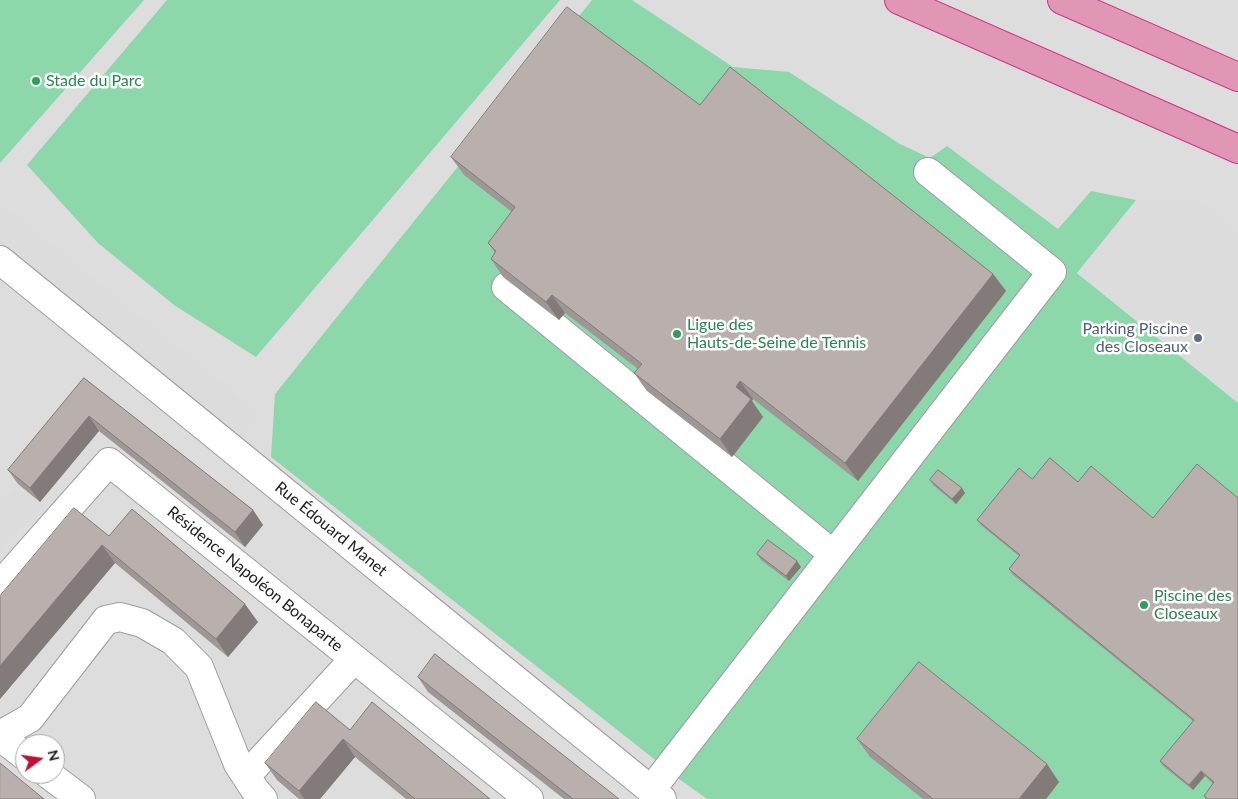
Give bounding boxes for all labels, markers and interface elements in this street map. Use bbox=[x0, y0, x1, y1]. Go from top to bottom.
place label: Stade du Parc bbox=[46, 71, 142, 91]
marker: Stade du Parc bbox=[30, 75, 42, 87]
place label: Ligue des Hauts-de-Seine de Tennis bbox=[687, 315, 866, 353]
place label: Parking Piscine des Closeaux bbox=[1082, 319, 1188, 357]
marker: Ligue des Hauts-de-Seine de Tennis bbox=[671, 328, 683, 340]
marker: Parking Piscine des Closeaux bbox=[1192, 332, 1204, 344]
street label: Rue Édouard Manet bbox=[271, 478, 391, 580]
street label: Résidence Napoléon Bonaparte bbox=[163, 502, 347, 656]
place label: Piscine des Closeaux bbox=[1154, 586, 1232, 624]
marker: Piscine des Closeaux bbox=[1138, 599, 1150, 611]
north arrow bbox=[15, 734, 65, 784]
text: N bbox=[45, 748, 64, 763]

